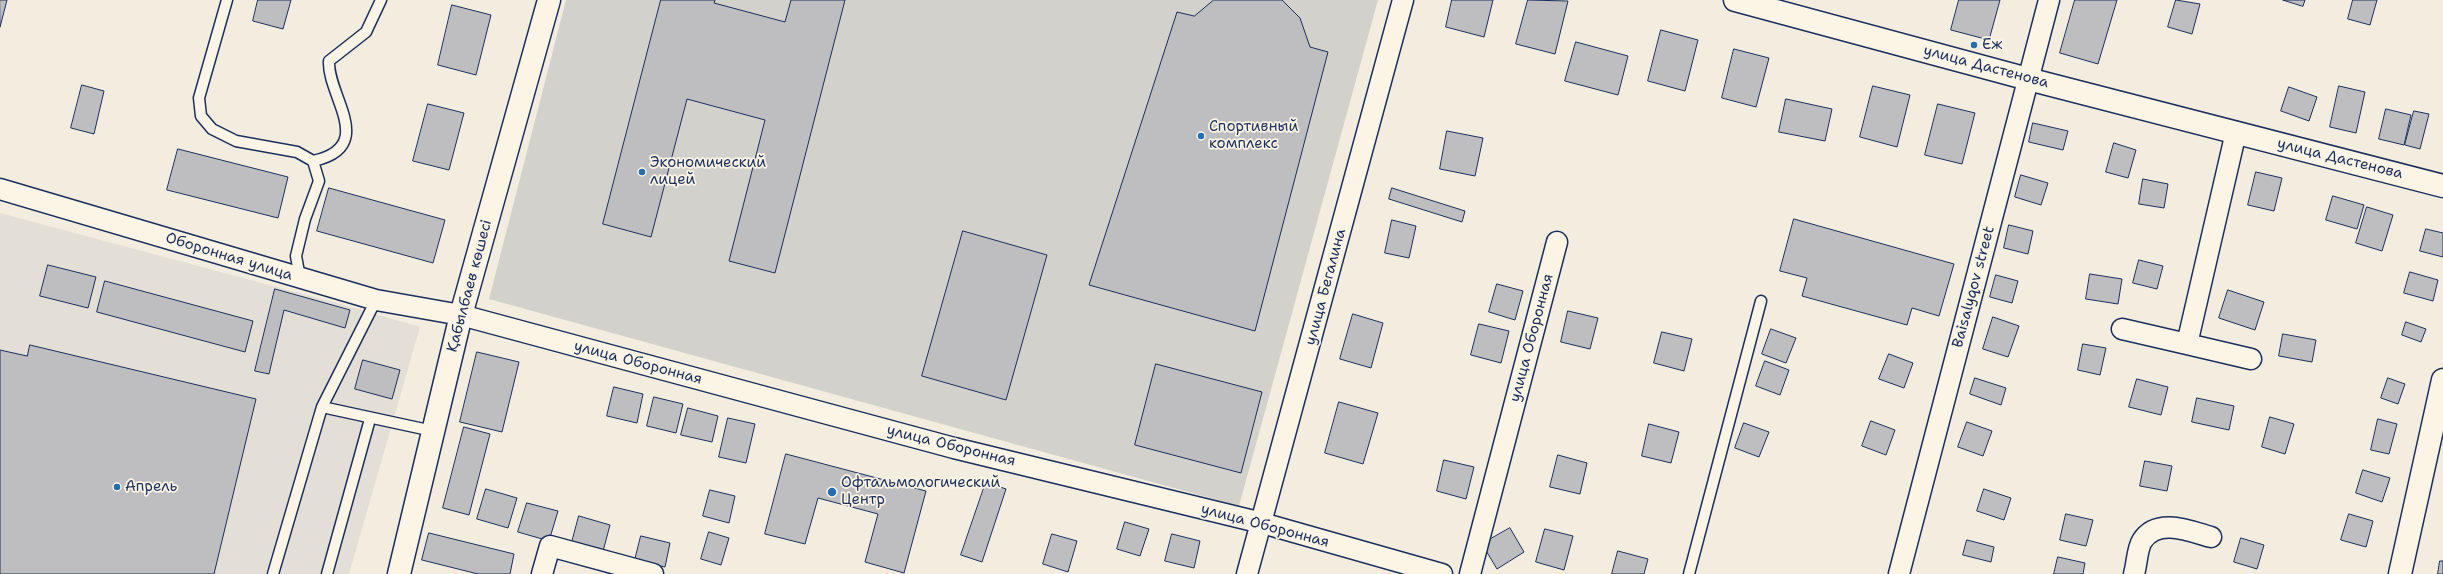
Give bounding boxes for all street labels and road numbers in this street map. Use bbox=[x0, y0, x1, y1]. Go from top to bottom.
street label: улица Дастенова bbox=[1921, 42, 2051, 92]
street label: улица Дастенова bbox=[2275, 135, 2405, 183]
street label: Қабылбаев көшесі bbox=[444, 218, 496, 354]
street label: Baisalyqov street bbox=[1949, 224, 1999, 350]
street label: улица Бегалина bbox=[1302, 227, 1350, 347]
street label: Оборонная улица bbox=[163, 229, 295, 285]
street label: улица Оборонная bbox=[1506, 272, 1558, 404]
street label: улица Оборонная bbox=[572, 337, 704, 389]
street label: улица Оборонная bbox=[885, 421, 1017, 471]
street label: улица Оборонная bbox=[1199, 500, 1331, 552]

